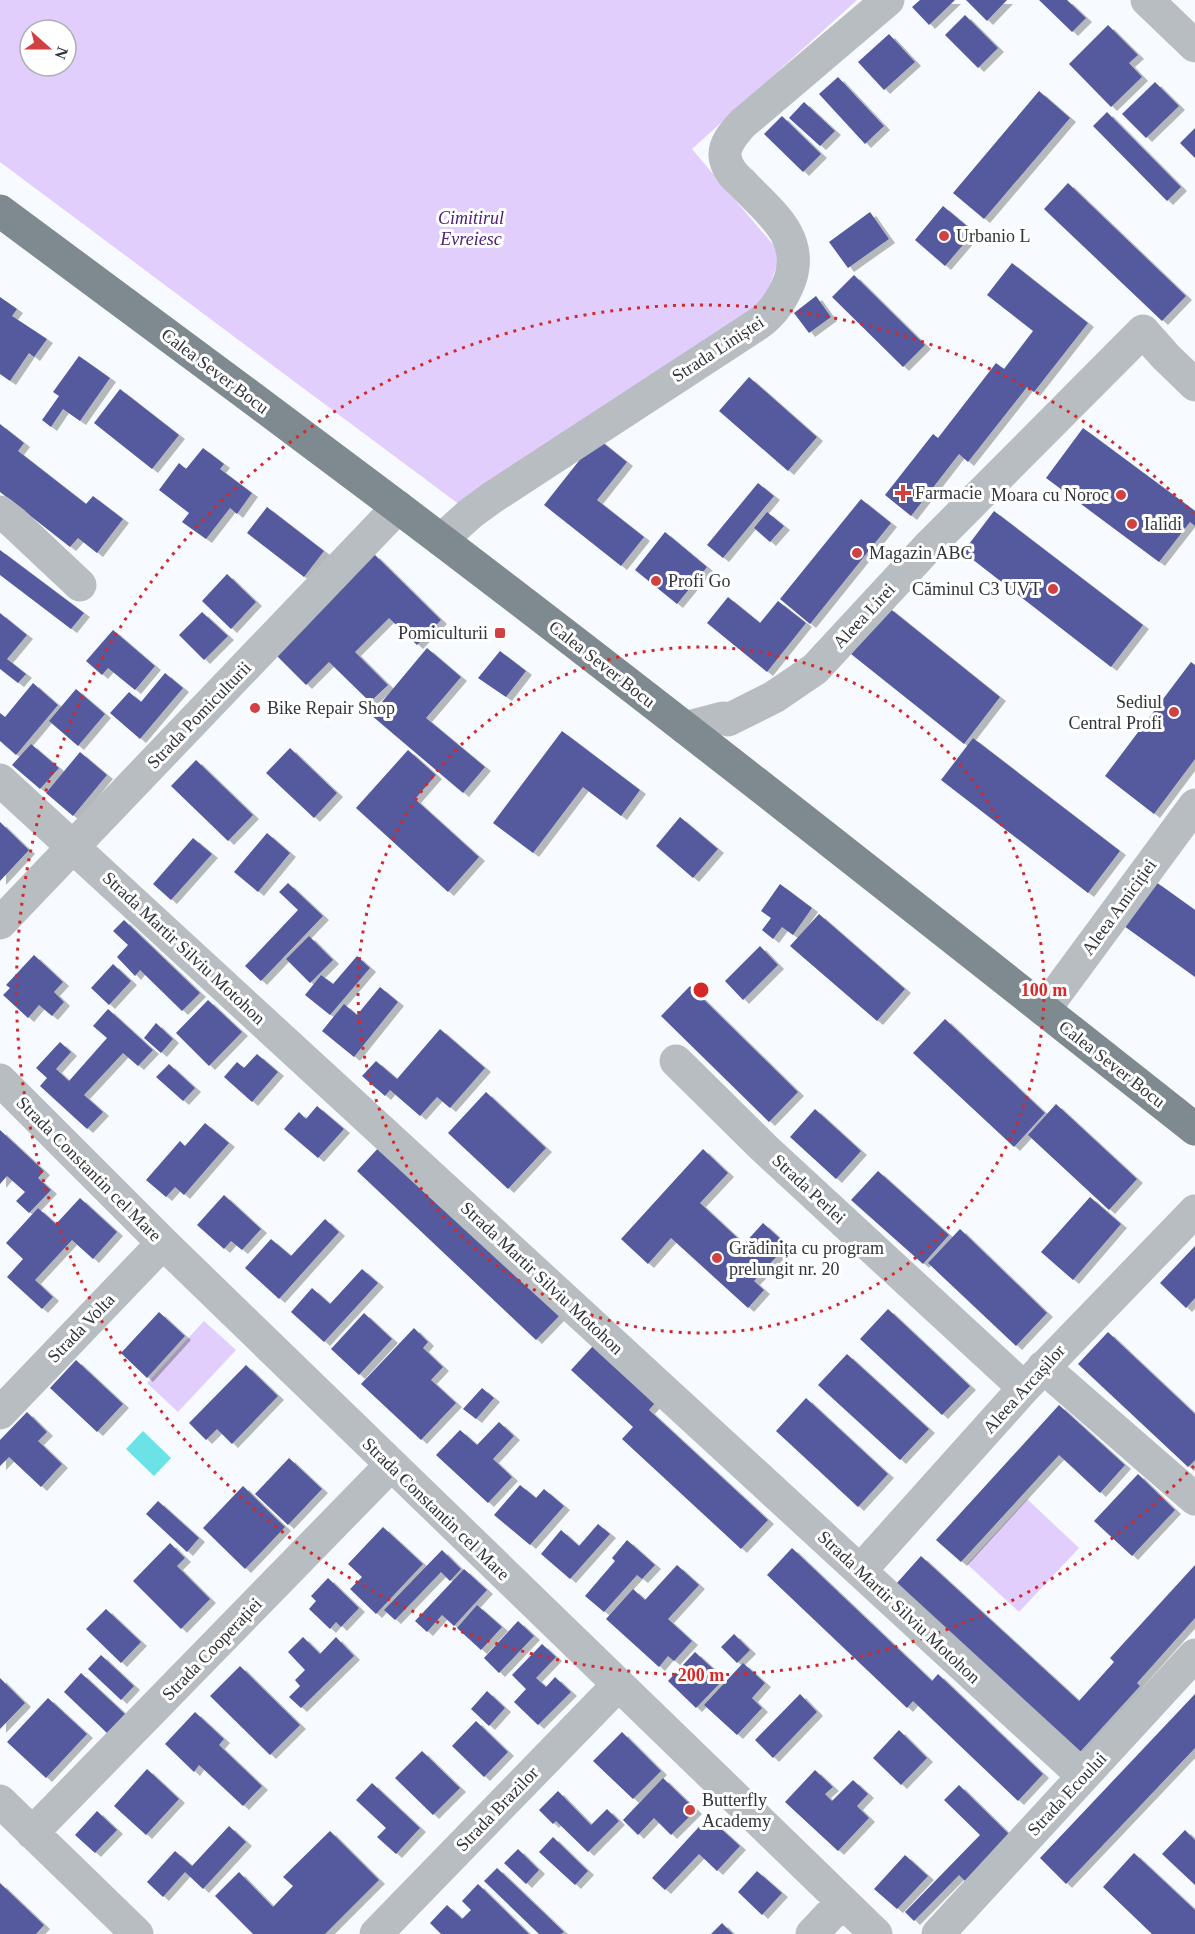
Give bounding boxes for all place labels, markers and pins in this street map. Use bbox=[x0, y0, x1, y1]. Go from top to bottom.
place label: Urbanio L bbox=[956, 226, 1030, 246]
marker: Urbanio L bbox=[937, 229, 951, 243]
place label: Farmacie bbox=[915, 483, 982, 503]
place label: Moara cu Noroc bbox=[991, 485, 1109, 505]
marker: Farmacie bbox=[896, 486, 910, 500]
marker: Moara cu Noroc bbox=[1114, 488, 1128, 502]
place label: Ialidi bbox=[1144, 514, 1182, 534]
marker: Ialidi bbox=[1125, 517, 1139, 531]
place label: Magazin ABC bbox=[869, 543, 973, 563]
marker: Magazin ABC bbox=[850, 546, 864, 560]
place label: Profi Go bbox=[668, 571, 731, 591]
marker: Profi Go bbox=[649, 574, 663, 588]
place label: Căminul C3 UVT bbox=[912, 579, 1041, 599]
marker: Căminul C3 UVT bbox=[1046, 582, 1060, 596]
place label: Pomiculturii bbox=[398, 623, 488, 643]
marker: Pomiculturii bbox=[493, 626, 507, 640]
place label: Sediul Central Profi bbox=[1069, 692, 1162, 733]
place label: Bike Repair Shop bbox=[267, 698, 395, 718]
marker: Bike Repair Shop bbox=[248, 701, 262, 715]
marker: Sediul Central Profi bbox=[1167, 705, 1181, 719]
centre of rings bbox=[691, 980, 711, 1000]
place label: Grădinița cu program prelungit nr. 20 bbox=[729, 1238, 884, 1279]
marker: Grădinița cu program prelungit nr. 20 bbox=[710, 1251, 724, 1265]
place label: Butterfly Academy bbox=[702, 1790, 771, 1831]
marker: Butterfly Academy bbox=[683, 1803, 697, 1817]

